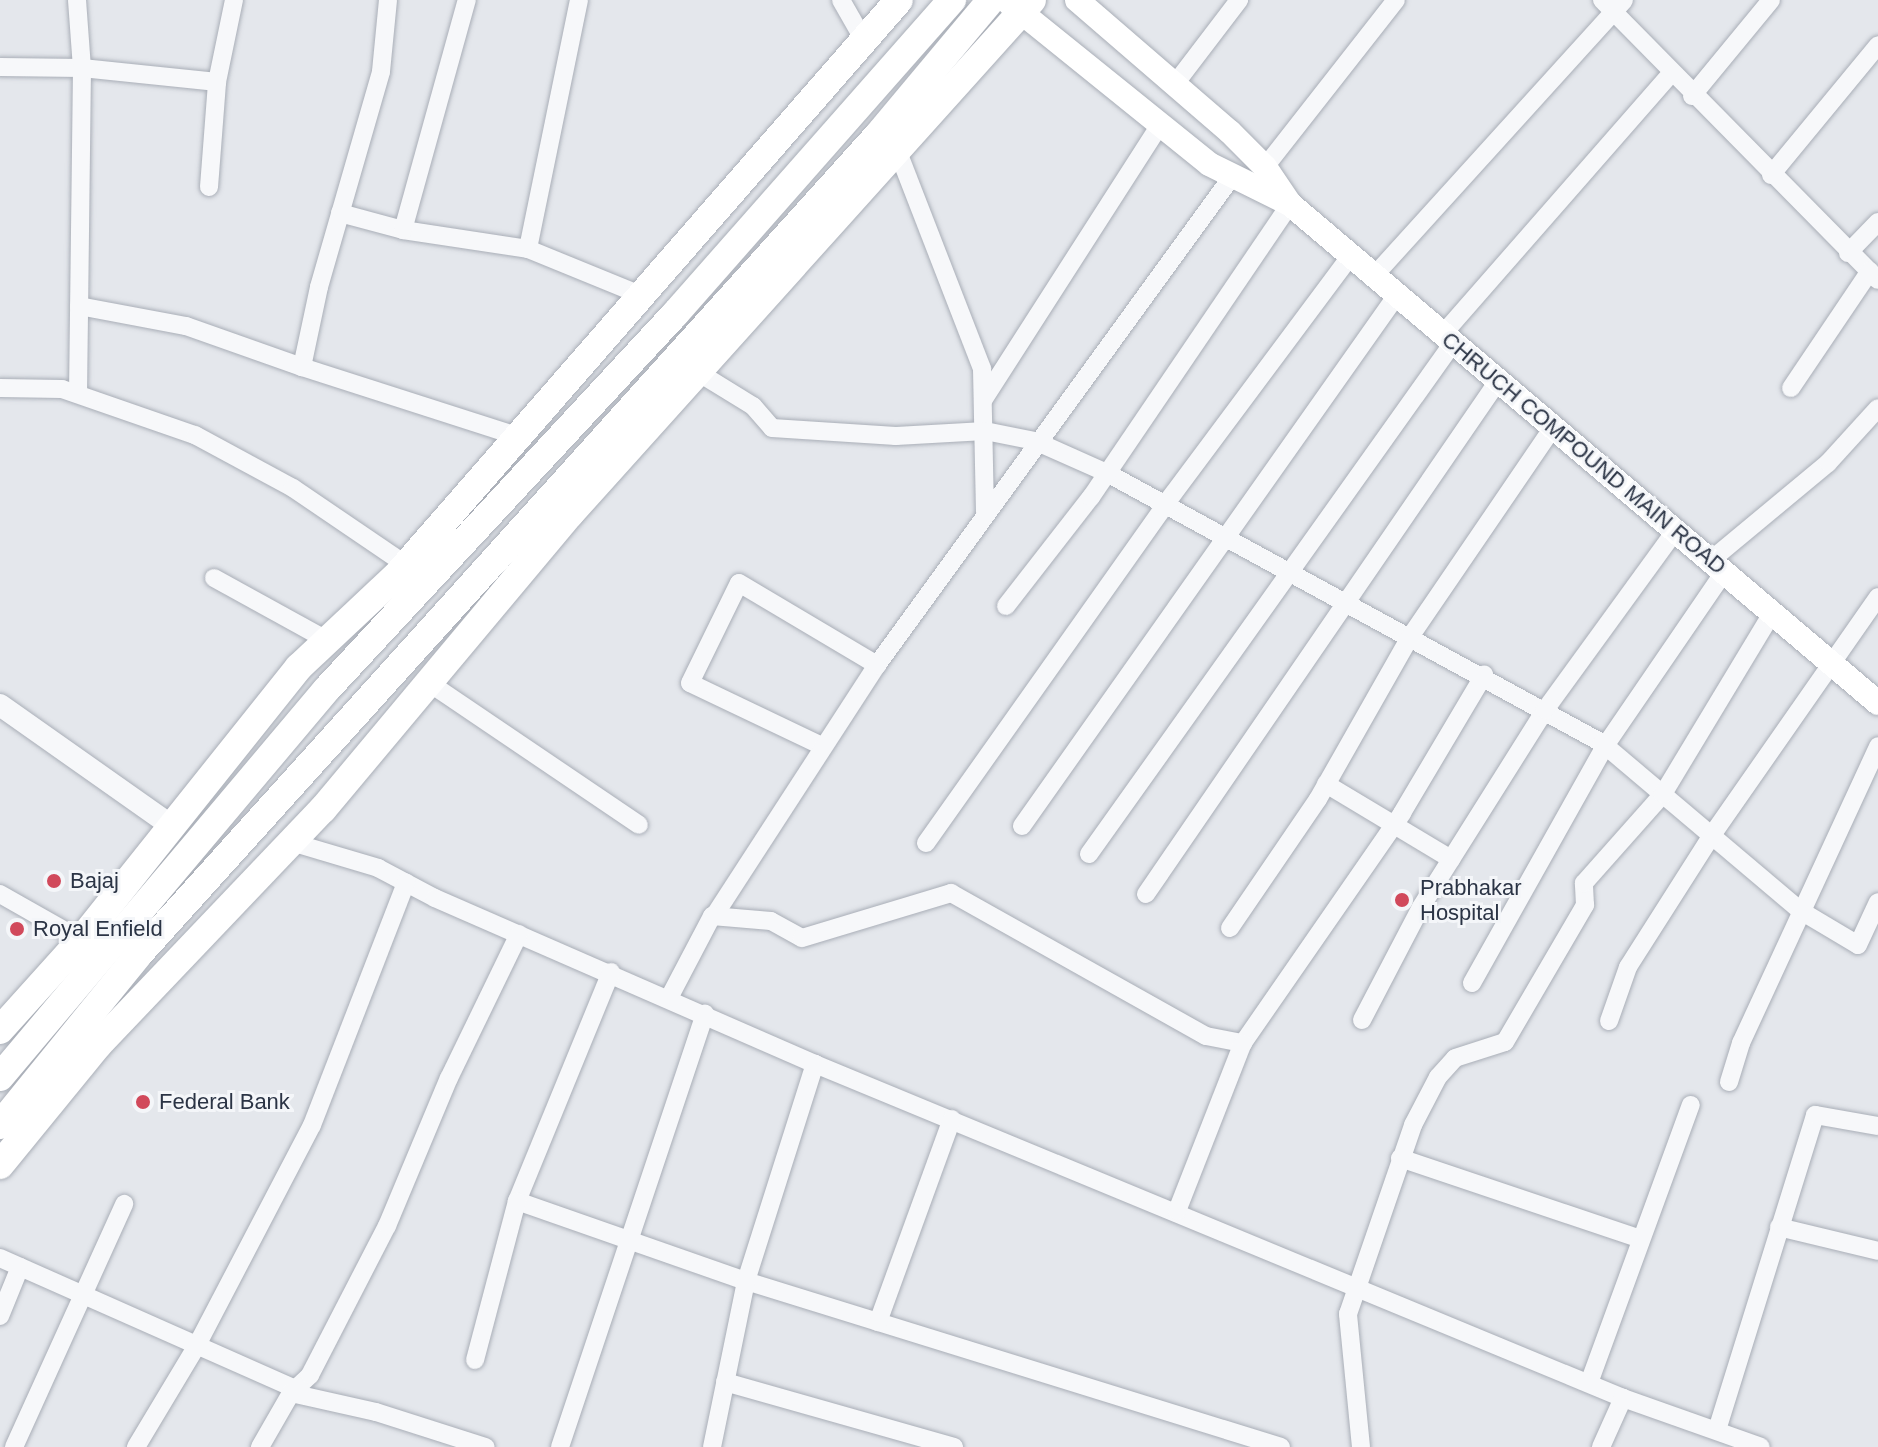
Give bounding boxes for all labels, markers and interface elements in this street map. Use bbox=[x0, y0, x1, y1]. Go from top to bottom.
street label: CHRUCH COMPOUND MAIN ROAD bbox=[1436, 326, 1732, 580]
place label: Bajaj bbox=[70, 868, 119, 894]
marker: Bajaj bbox=[45, 872, 63, 890]
place label: Prabhakar Hospital bbox=[1420, 874, 1522, 926]
marker: Prabhakar Hospital bbox=[1391, 889, 1413, 911]
place label: Royal Enfield bbox=[33, 916, 163, 942]
marker: Royal Enfield bbox=[8, 920, 26, 938]
place label: Federal Bank bbox=[159, 1089, 290, 1115]
marker: Federal Bank bbox=[134, 1093, 152, 1111]

